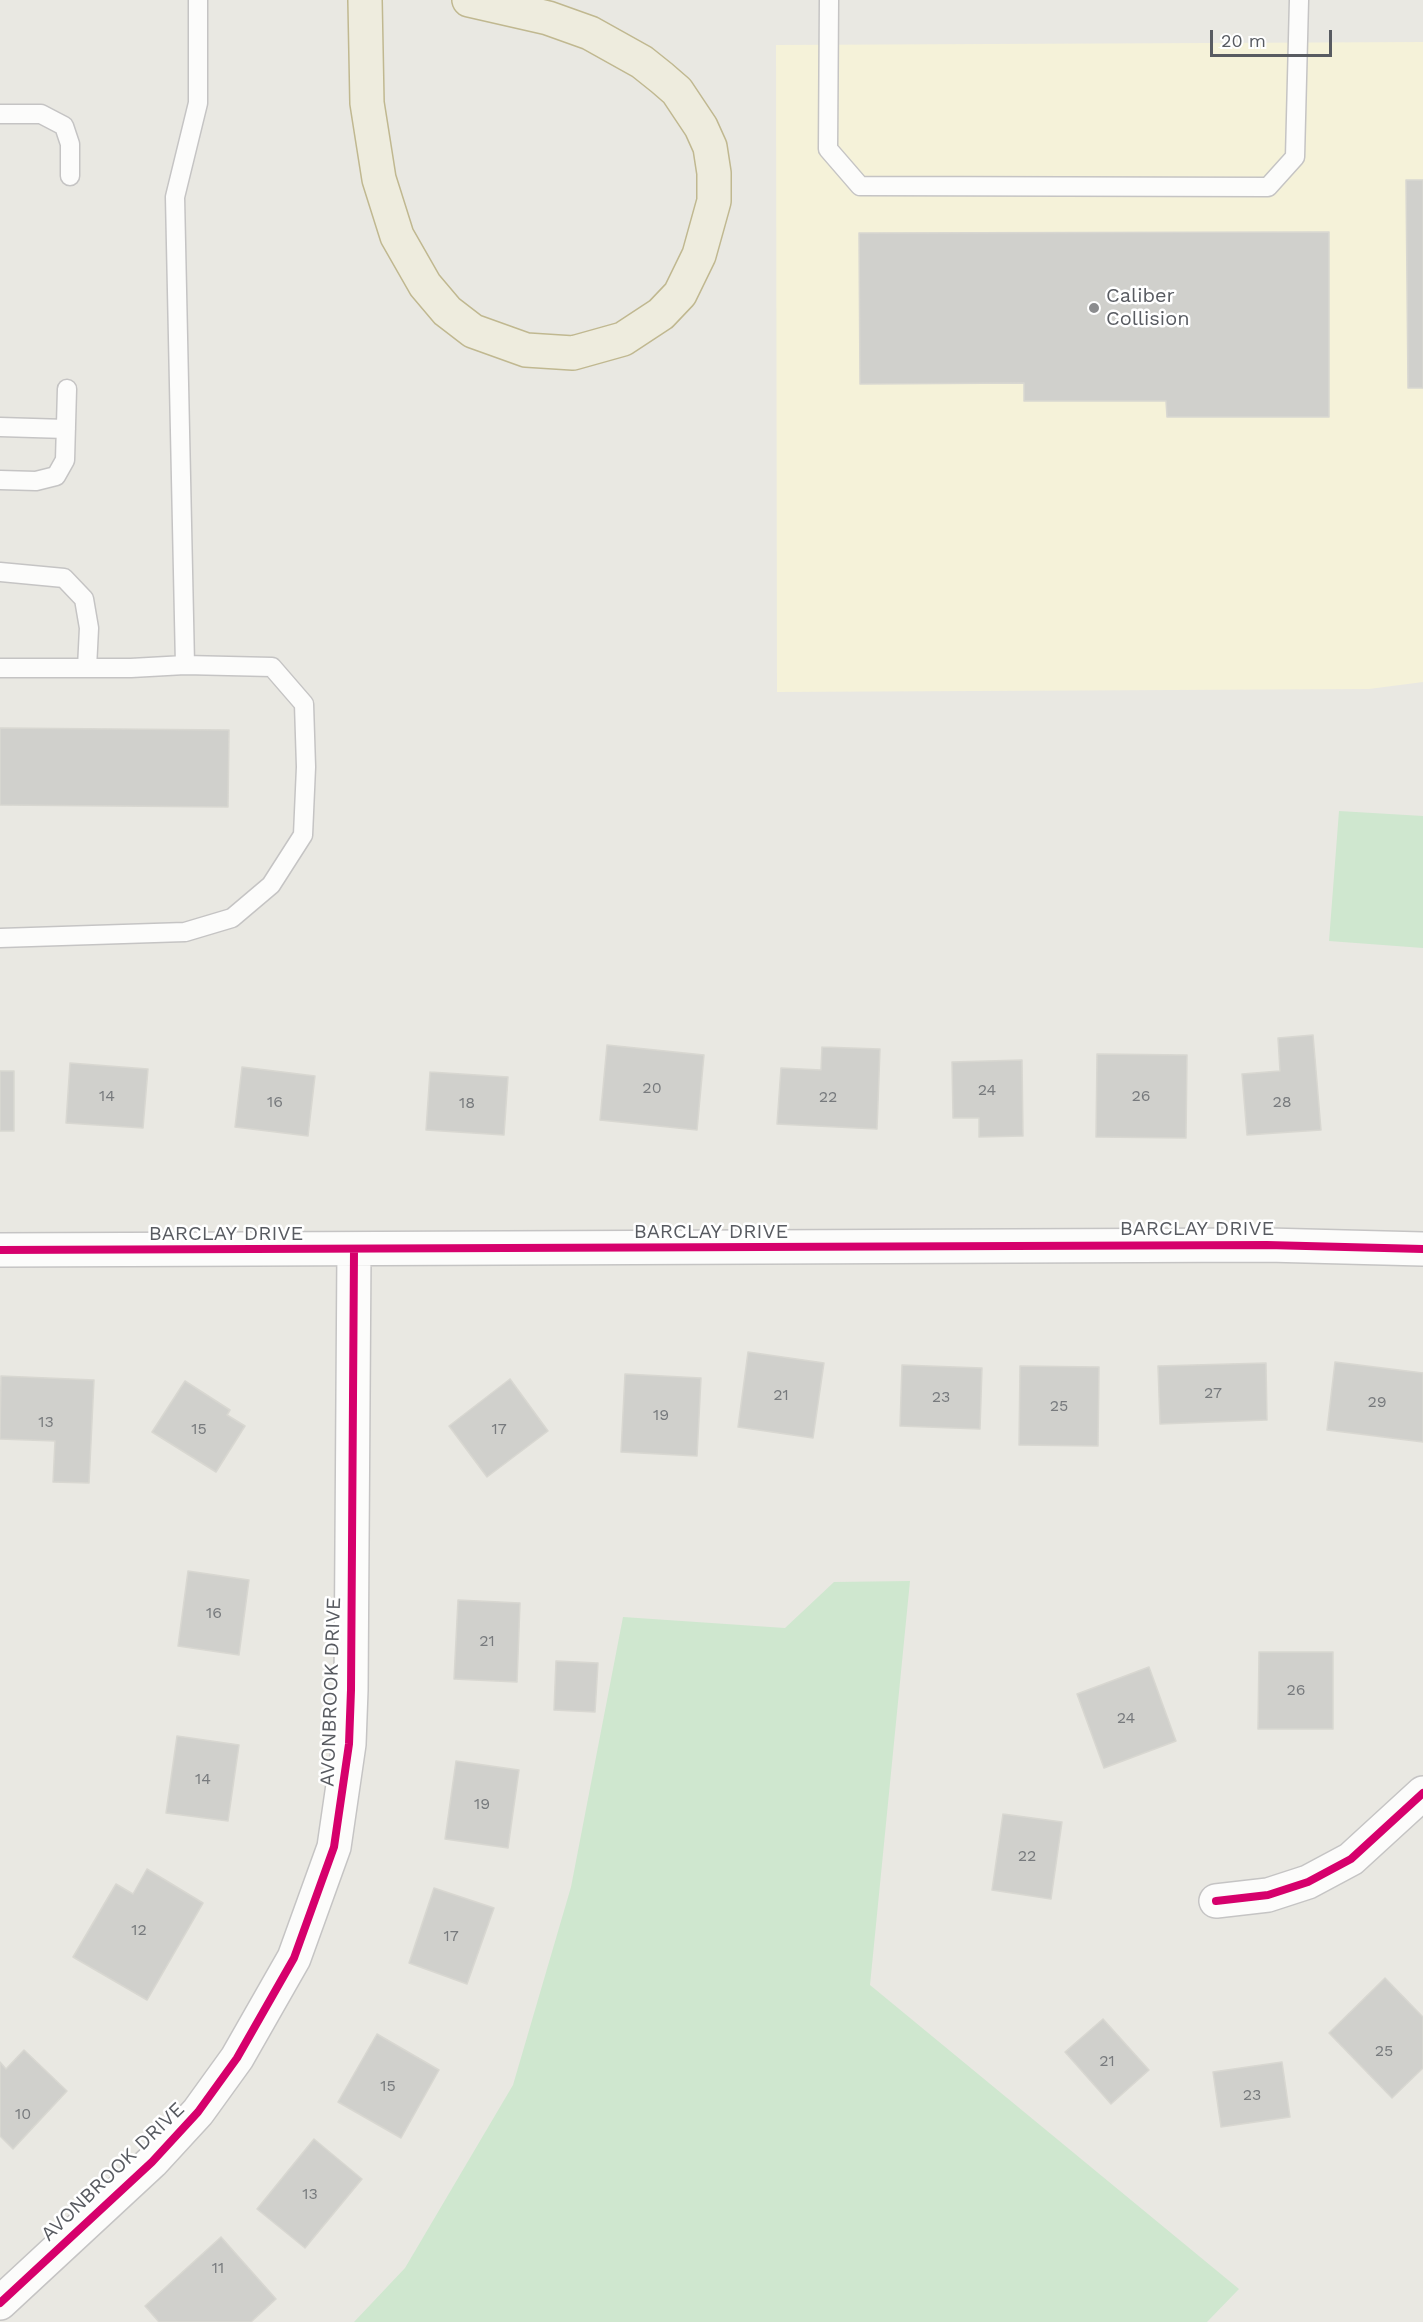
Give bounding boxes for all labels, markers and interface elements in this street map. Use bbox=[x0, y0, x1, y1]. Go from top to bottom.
scale bar bbox=[1213, 18, 1334, 56]
text: 20 m bbox=[1221, 30, 1266, 51]
place label: Caliber Collision bbox=[1106, 284, 1190, 331]
marker: Caliber Collision bbox=[1087, 301, 1101, 315]
house number: 20 bbox=[642, 1078, 662, 1098]
house number: 24 bbox=[978, 1080, 996, 1100]
house number: 14 bbox=[99, 1086, 115, 1106]
house number: 26 bbox=[1131, 1086, 1151, 1106]
house number: 22 bbox=[819, 1087, 837, 1107]
house number: 16 bbox=[267, 1092, 283, 1112]
house number: 28 bbox=[1272, 1092, 1292, 1112]
house number: 18 bbox=[459, 1093, 475, 1113]
street label: BARCLAY DRIVE bbox=[1120, 1217, 1274, 1241]
street label: BARCLAY DRIVE bbox=[634, 1220, 788, 1244]
street label: BARCLAY DRIVE bbox=[149, 1222, 303, 1246]
house number: 27 bbox=[1204, 1383, 1222, 1403]
house number: 21 bbox=[773, 1385, 789, 1405]
house number: 23 bbox=[932, 1387, 950, 1407]
house number: 29 bbox=[1367, 1392, 1387, 1412]
house number: 25 bbox=[1050, 1396, 1068, 1416]
house number: 19 bbox=[653, 1405, 669, 1425]
house number: 13 bbox=[38, 1412, 54, 1432]
house number: 15 bbox=[191, 1419, 207, 1439]
house number: 17 bbox=[491, 1419, 507, 1439]
street label: AVONBROOK DRIVE bbox=[316, 1597, 346, 1787]
house number: 16 bbox=[206, 1603, 222, 1623]
house number: 21 bbox=[479, 1631, 495, 1651]
house number: 26 bbox=[1286, 1680, 1306, 1700]
house number: 24 bbox=[1117, 1708, 1135, 1728]
house number: 14 bbox=[195, 1769, 211, 1789]
house number: 19 bbox=[474, 1794, 490, 1814]
house number: 22 bbox=[1018, 1846, 1036, 1866]
house number: 12 bbox=[131, 1920, 147, 1940]
house number: 17 bbox=[443, 1926, 459, 1946]
house number: 25 bbox=[1375, 2041, 1393, 2061]
house number: 21 bbox=[1099, 2051, 1115, 2071]
house number: 15 bbox=[380, 2076, 396, 2096]
house number: 23 bbox=[1243, 2085, 1261, 2105]
street label: AVONBROOK DRIVE bbox=[36, 2097, 190, 2247]
house number: 10 bbox=[15, 2104, 31, 2124]
house number: 13 bbox=[302, 2184, 318, 2204]
house number: 11 bbox=[212, 2258, 224, 2278]

